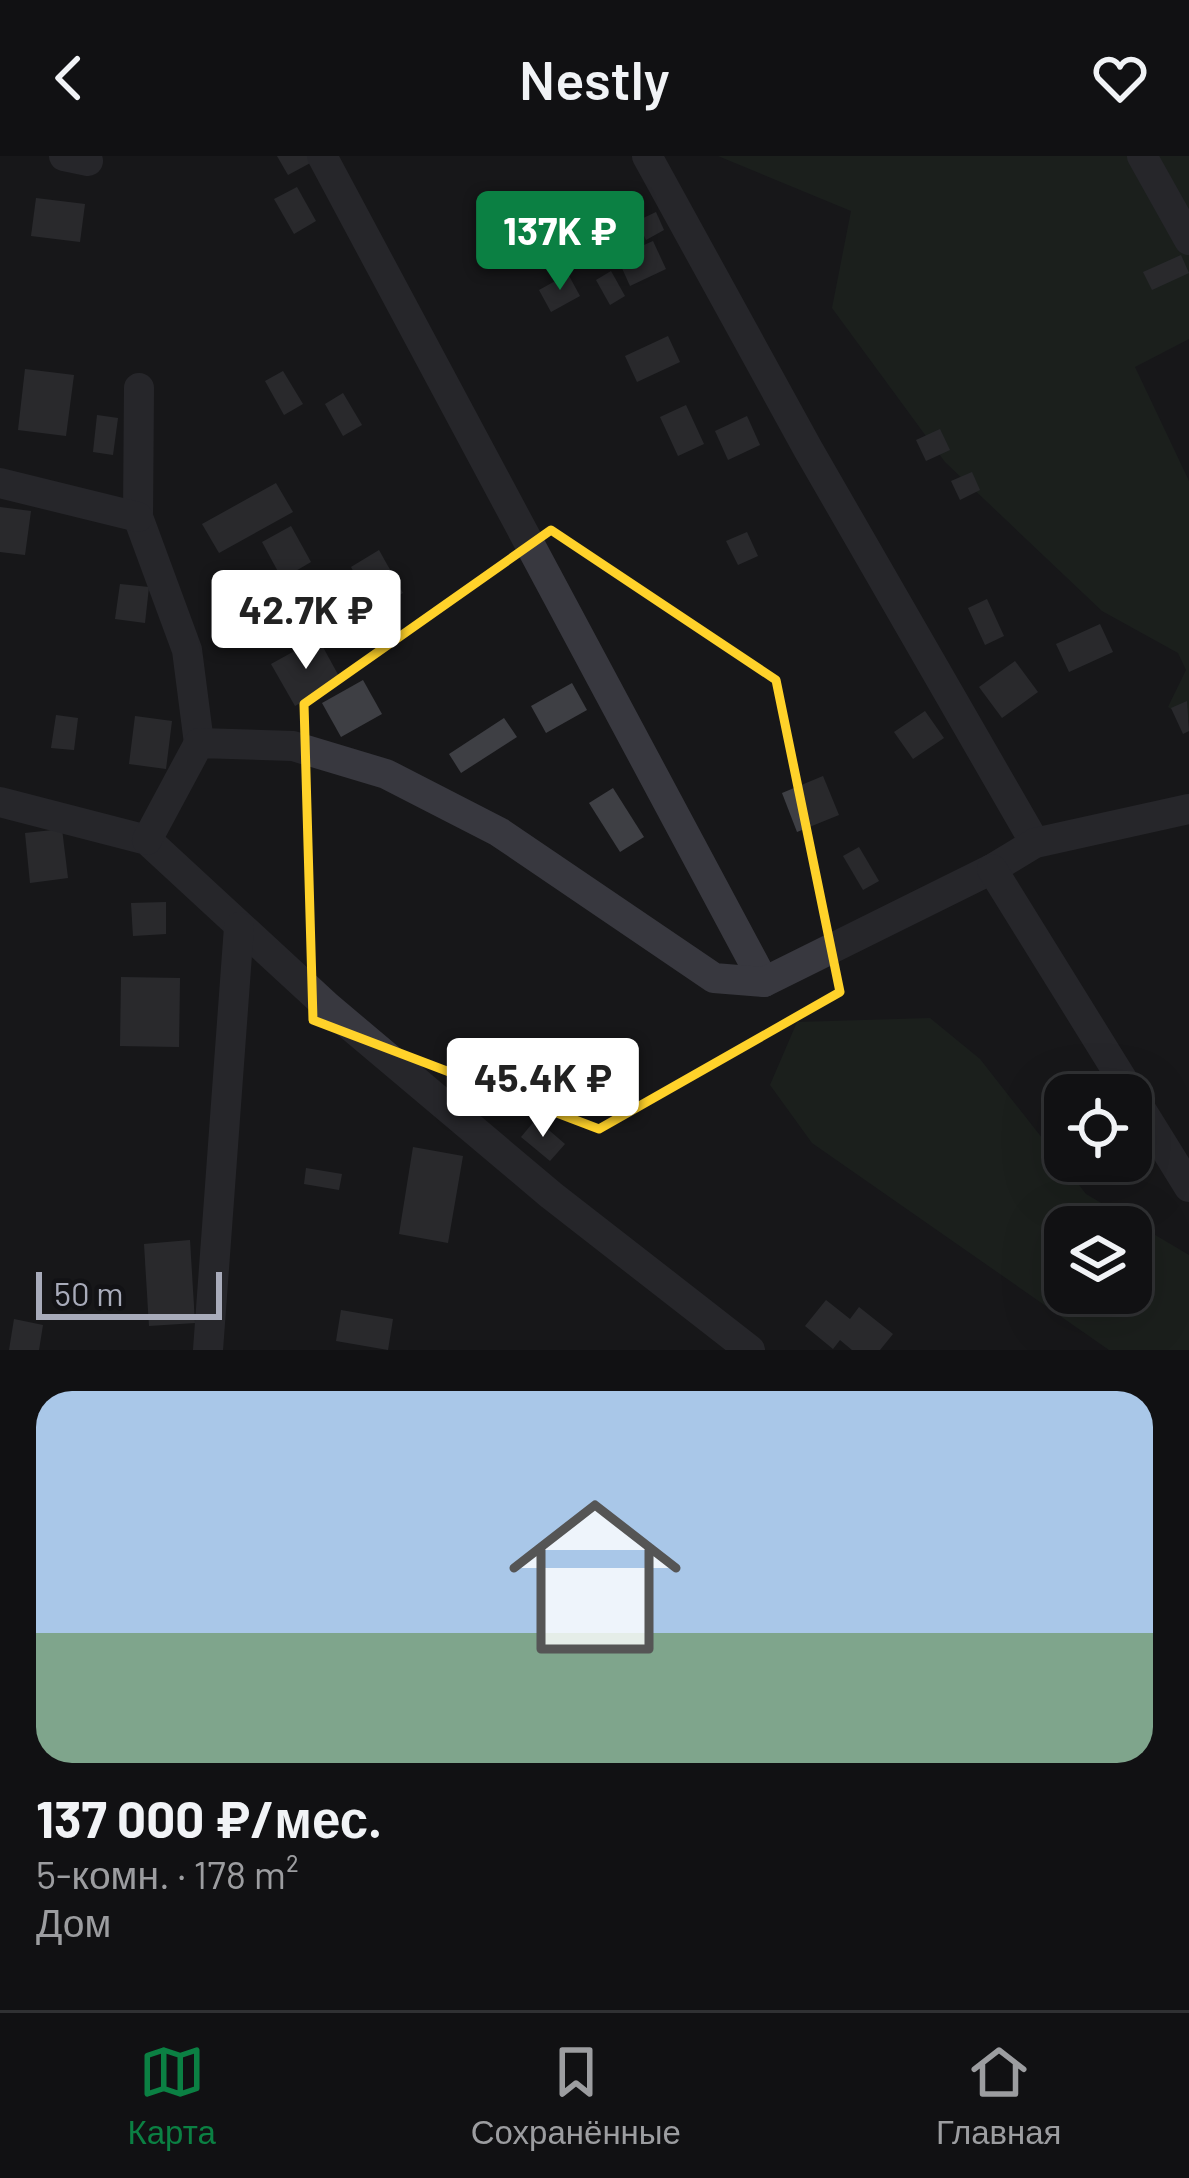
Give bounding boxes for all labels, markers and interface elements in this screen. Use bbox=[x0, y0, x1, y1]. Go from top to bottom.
icon: back bbox=[36, 45, 102, 111]
icon: heart bbox=[1087, 45, 1153, 111]
text: Nestly bbox=[519, 46, 670, 111]
pin: 137K ₽ bbox=[462, 191, 658, 293]
text: 137K ₽ bbox=[503, 206, 617, 253]
pin: 42.7K ₽ bbox=[195, 570, 417, 672]
text: 42.7K ₽ bbox=[239, 585, 373, 632]
pin: 45.4K ₽ bbox=[432, 1038, 654, 1140]
text: 45.4K ₽ bbox=[474, 1053, 612, 1100]
map controls bbox=[1044, 1074, 1152, 1314]
button: locate bbox=[1044, 1074, 1152, 1182]
button: layers bbox=[1044, 1206, 1152, 1314]
scale bar bbox=[36, 1266, 222, 1319]
text: 50 m bbox=[54, 1273, 124, 1313]
icon: home bbox=[487, 1469, 703, 1685]
text: 137 000 ₽/мес. bbox=[36, 1787, 382, 1848]
text: 5-комн. · 178 m² bbox=[36, 1850, 299, 1897]
text: Дом bbox=[36, 1898, 111, 1945]
tab: Карта bbox=[127, 2039, 216, 2152]
tab: Сохранённые bbox=[471, 2039, 681, 2152]
tab: Главная bbox=[936, 2039, 1062, 2152]

